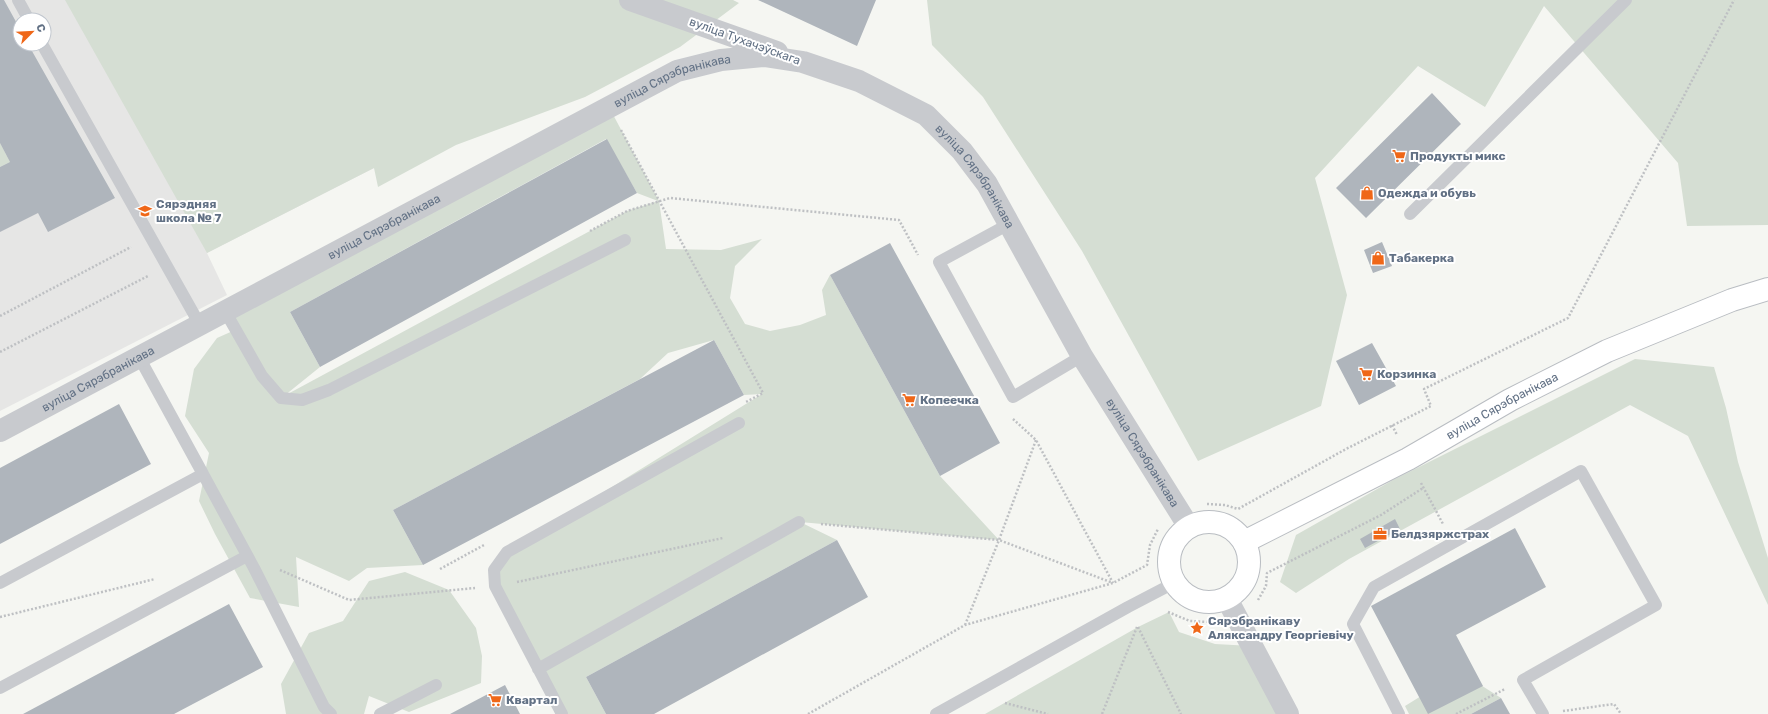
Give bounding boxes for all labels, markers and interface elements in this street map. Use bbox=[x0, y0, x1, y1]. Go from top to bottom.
north arrow bbox=[12, 12, 52, 52]
street label: вуліца Тухачэўскага bbox=[688, 14, 802, 68]
text: С bbox=[33, 22, 48, 35]
street label: вуліца Сярэбранікава bbox=[611, 52, 731, 110]
street label: вуліца Сярэбранікава bbox=[932, 121, 1017, 231]
supermarket icon: Продукты микс bbox=[1391, 148, 1407, 164]
place label: Продукты микс bbox=[1410, 149, 1506, 163]
shop icon: Одежда и обувь bbox=[1359, 185, 1375, 201]
place label: Одежда и обувь bbox=[1378, 186, 1476, 200]
street label: вуліца Сярэбранікава bbox=[325, 191, 443, 262]
place label: Сярэдняя школа № 7 bbox=[156, 197, 222, 225]
school or university icon: Сярэдняя школа № 7 bbox=[137, 203, 153, 219]
shop icon: Табакерка bbox=[1370, 250, 1386, 266]
place label: Табакерка bbox=[1389, 251, 1454, 265]
street label: вуліца Сярэбранікава bbox=[39, 343, 157, 415]
supermarket icon: Корзинка bbox=[1358, 366, 1374, 382]
place label: Корзинка bbox=[1377, 367, 1436, 381]
street label: вуліца Сярэбранікава bbox=[1444, 370, 1561, 442]
supermarket icon: Копеечка bbox=[901, 392, 917, 408]
place label: Копеечка bbox=[920, 393, 979, 407]
street label: вуліца Сярэбранікава bbox=[1103, 396, 1182, 510]
office icon: Белдзяржстрах bbox=[1372, 526, 1388, 542]
place label: Белдзяржстрах bbox=[1391, 527, 1489, 541]
place label: Сярэбранікаву Аляксандру Георгіевічу bbox=[1208, 614, 1354, 642]
place icon: Сярэбранікаву Аляксандру Георгіевічу bbox=[1189, 620, 1205, 636]
supermarket icon: Квартал bbox=[487, 692, 503, 708]
place label: Квартал bbox=[506, 693, 558, 707]

